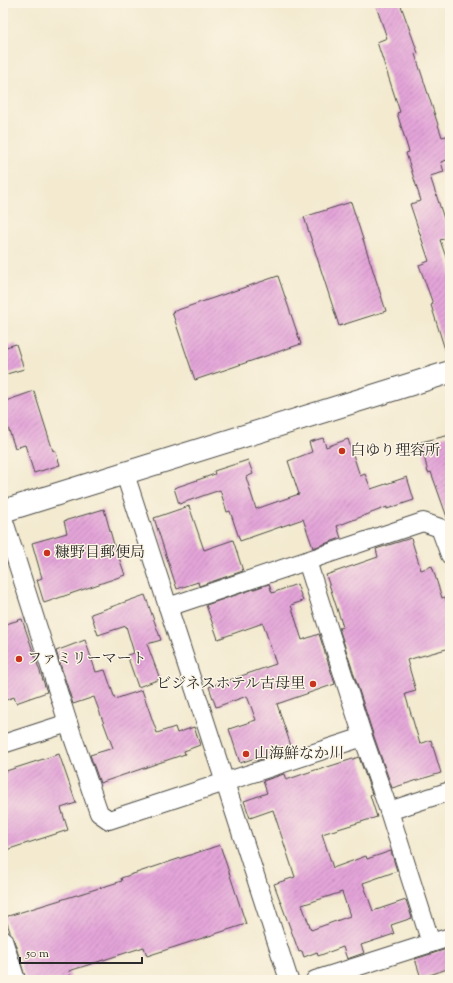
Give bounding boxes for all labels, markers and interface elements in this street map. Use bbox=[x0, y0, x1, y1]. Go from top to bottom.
place label: 白ゆり理容所 bbox=[350, 441, 440, 462]
marker: 白ゆり理容所 bbox=[337, 446, 347, 456]
place label: 糠野目郵便局 bbox=[55, 543, 145, 564]
marker: 糠野目郵便局 bbox=[42, 548, 52, 558]
place label: ファミリーマート bbox=[27, 649, 147, 670]
marker: ファミリーマート bbox=[14, 654, 24, 664]
place label: ビジネスホテル古母里 bbox=[156, 674, 305, 695]
marker: ビジネスホテル古母里 bbox=[308, 679, 318, 689]
place label: 山海鮮なか川 bbox=[254, 744, 344, 765]
marker: 山海鮮なか川 bbox=[241, 749, 251, 759]
scale bar bbox=[20, 939, 142, 965]
text: 50 m bbox=[25, 945, 49, 963]

